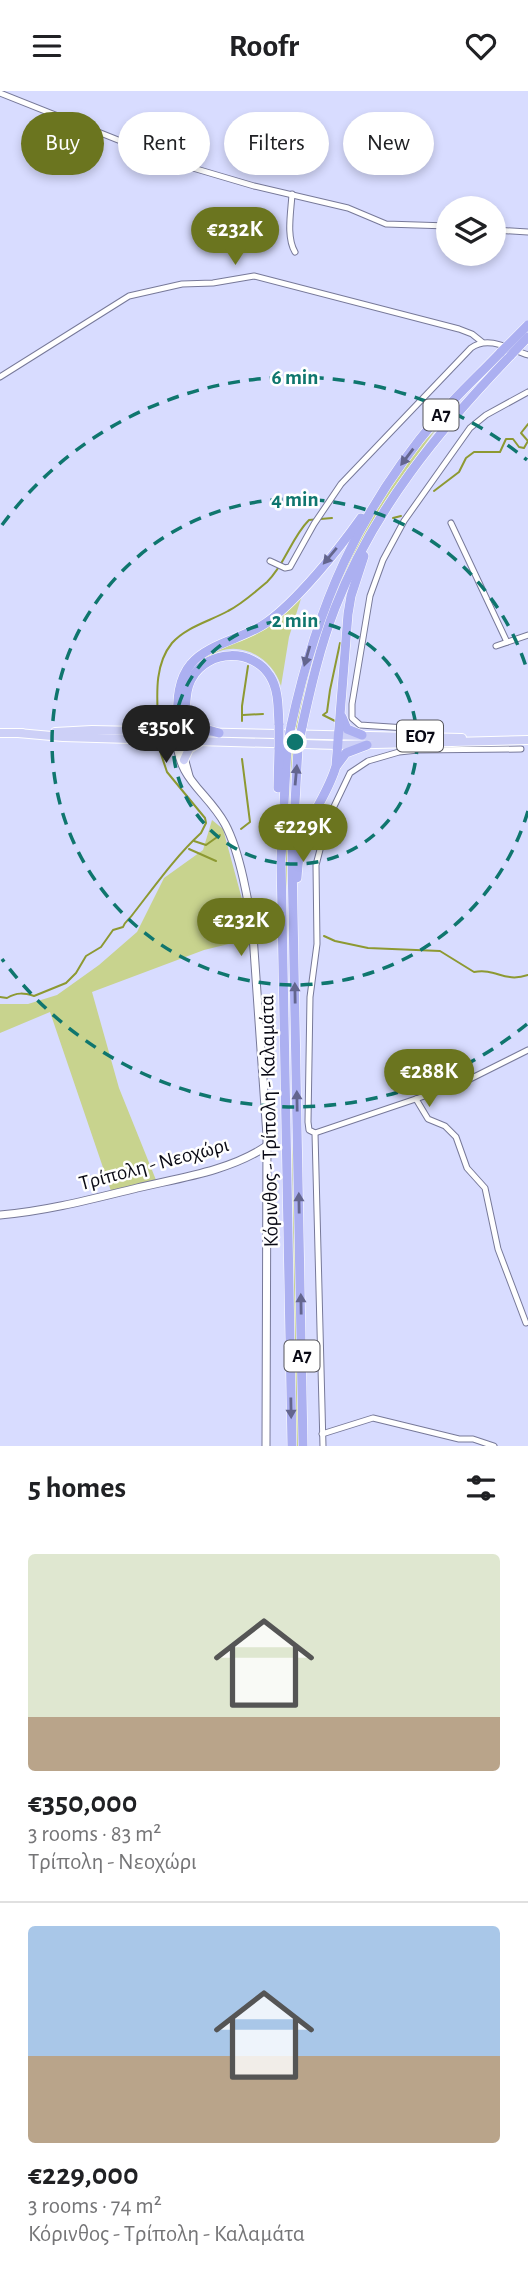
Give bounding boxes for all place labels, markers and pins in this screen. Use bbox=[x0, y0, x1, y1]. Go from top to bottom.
pin: €232K bbox=[186, 207, 284, 267]
pin: €350K bbox=[117, 705, 215, 765]
centre of rings bbox=[283, 730, 307, 754]
pin: €229K bbox=[254, 805, 352, 864]
pin: €232K bbox=[192, 899, 290, 958]
pin: €288K bbox=[380, 1049, 478, 1109]

